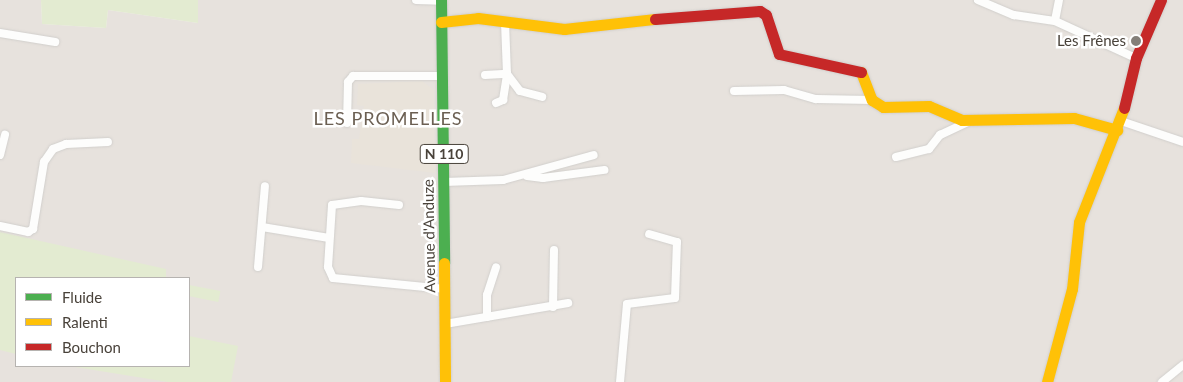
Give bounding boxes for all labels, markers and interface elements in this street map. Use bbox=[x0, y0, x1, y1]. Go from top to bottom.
place label: Les Frênes bbox=[1057, 32, 1126, 50]
marker: Les Frênes bbox=[1130, 35, 1142, 47]
district label: LES PROMELLES bbox=[312, 107, 464, 129]
road number: N 110 bbox=[419, 142, 469, 166]
street label: Avenue d'Anduze bbox=[419, 179, 439, 293]
legend bbox=[15, 277, 190, 367]
text: Fluide bbox=[62, 288, 102, 306]
text: Ralenti bbox=[62, 313, 108, 331]
text: Bouchon bbox=[62, 338, 121, 356]

